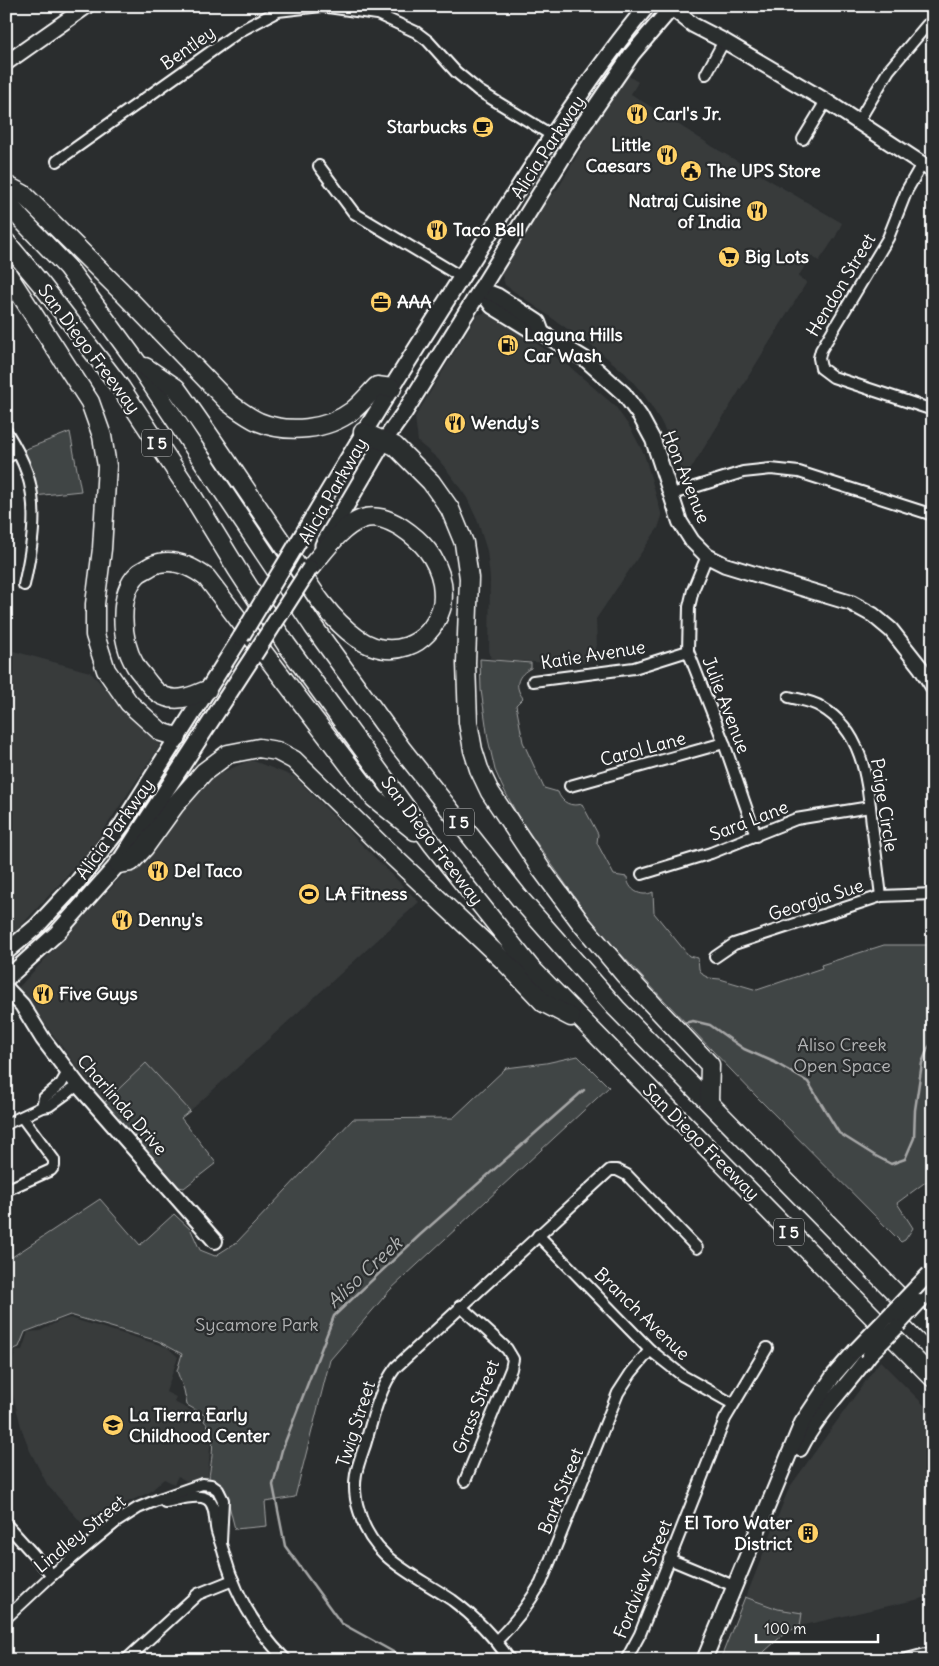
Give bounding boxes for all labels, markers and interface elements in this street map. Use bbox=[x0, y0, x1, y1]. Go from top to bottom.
street label: Bentley bbox=[156, 20, 220, 75]
street label: Alicia Parkway bbox=[505, 91, 590, 203]
restaurant icon: Carl's Jr. bbox=[625, 102, 649, 126]
place label: Carl's Jr. bbox=[653, 102, 722, 125]
place label: Starbucks bbox=[387, 115, 467, 138]
cafe icon: Starbucks bbox=[471, 115, 495, 139]
place label: Little Caesars bbox=[585, 133, 651, 177]
restaurant icon: Little Caesars bbox=[655, 143, 679, 167]
public building icon: The UPS Store bbox=[679, 159, 703, 183]
place label: The UPS Store bbox=[707, 159, 821, 182]
place label: Natraj Cuisine of India bbox=[628, 189, 741, 233]
restaurant icon: Natraj Cuisine of India bbox=[745, 199, 769, 223]
restaurant icon: Taco Bell bbox=[425, 218, 449, 242]
place label: Taco Bell bbox=[453, 218, 524, 241]
street label: Hendon Street bbox=[801, 229, 880, 341]
supermarket icon: Big Lots bbox=[717, 245, 741, 269]
place label: Big Lots bbox=[745, 245, 809, 268]
street label: San Diego Freeway bbox=[33, 279, 146, 418]
office icon: AAA bbox=[369, 290, 393, 314]
place label: AAA bbox=[397, 290, 432, 313]
place label: Laguna Hills Car Wash bbox=[524, 323, 623, 367]
fuel station icon: Laguna Hills Car Wash bbox=[496, 333, 520, 357]
restaurant icon: Wendy's bbox=[443, 411, 467, 435]
place label: Wendy's bbox=[471, 411, 539, 434]
street label: Hon Avenue bbox=[657, 427, 715, 527]
road number: I 5 bbox=[142, 429, 172, 456]
street label: Alicia Parkway bbox=[293, 433, 372, 548]
street label: Katie Avenue bbox=[539, 635, 647, 674]
street label: Julie Avenue bbox=[697, 653, 755, 757]
street label: Carol Lane bbox=[598, 726, 688, 771]
street label: Paige Circle bbox=[866, 756, 903, 853]
street label: San Diego Freeway bbox=[376, 771, 489, 910]
street label: Alicia Parkway bbox=[70, 774, 159, 884]
street label: Sara Lane bbox=[706, 795, 791, 846]
road number: I 5 bbox=[444, 809, 474, 836]
restaurant icon: Del Taco bbox=[146, 859, 170, 883]
place label: Del Taco bbox=[174, 859, 242, 882]
street label: Georgia Sue bbox=[765, 873, 866, 926]
sports icon: LA Fitness bbox=[297, 882, 321, 906]
place label: LA Fitness bbox=[325, 882, 407, 905]
restaurant icon: Denny's bbox=[110, 908, 134, 932]
place label: Denny's bbox=[138, 908, 203, 931]
restaurant icon: Five Guys bbox=[31, 982, 55, 1006]
place label: Five Guys bbox=[59, 982, 138, 1005]
park label: Aliso Creek Open Space bbox=[793, 1033, 891, 1077]
street label: Charlinda Drive bbox=[72, 1050, 172, 1160]
street label: San Diego Freeway bbox=[638, 1078, 765, 1205]
road number: I 5 bbox=[774, 1218, 804, 1246]
water label: Aliso Creek bbox=[321, 1230, 408, 1313]
street label: Branch Avenue bbox=[590, 1262, 695, 1365]
park label: Sycamore Park bbox=[195, 1313, 319, 1336]
street label: Grass Street bbox=[447, 1356, 504, 1457]
street label: Twig Street bbox=[331, 1378, 380, 1470]
place label: La Tierra Early Childhood Center bbox=[129, 1403, 270, 1447]
school or university icon: La Tierra Early Childhood Center bbox=[101, 1413, 125, 1437]
street label: Bark Street bbox=[533, 1444, 588, 1537]
street label: Lindley Street bbox=[29, 1490, 130, 1578]
place label: El Toro Water District bbox=[684, 1511, 793, 1555]
street label: Fordview Street bbox=[608, 1516, 677, 1642]
building icon: El Toro Water District bbox=[796, 1521, 820, 1545]
scale bar bbox=[756, 1611, 879, 1643]
text: 100 m bbox=[764, 1619, 806, 1638]

